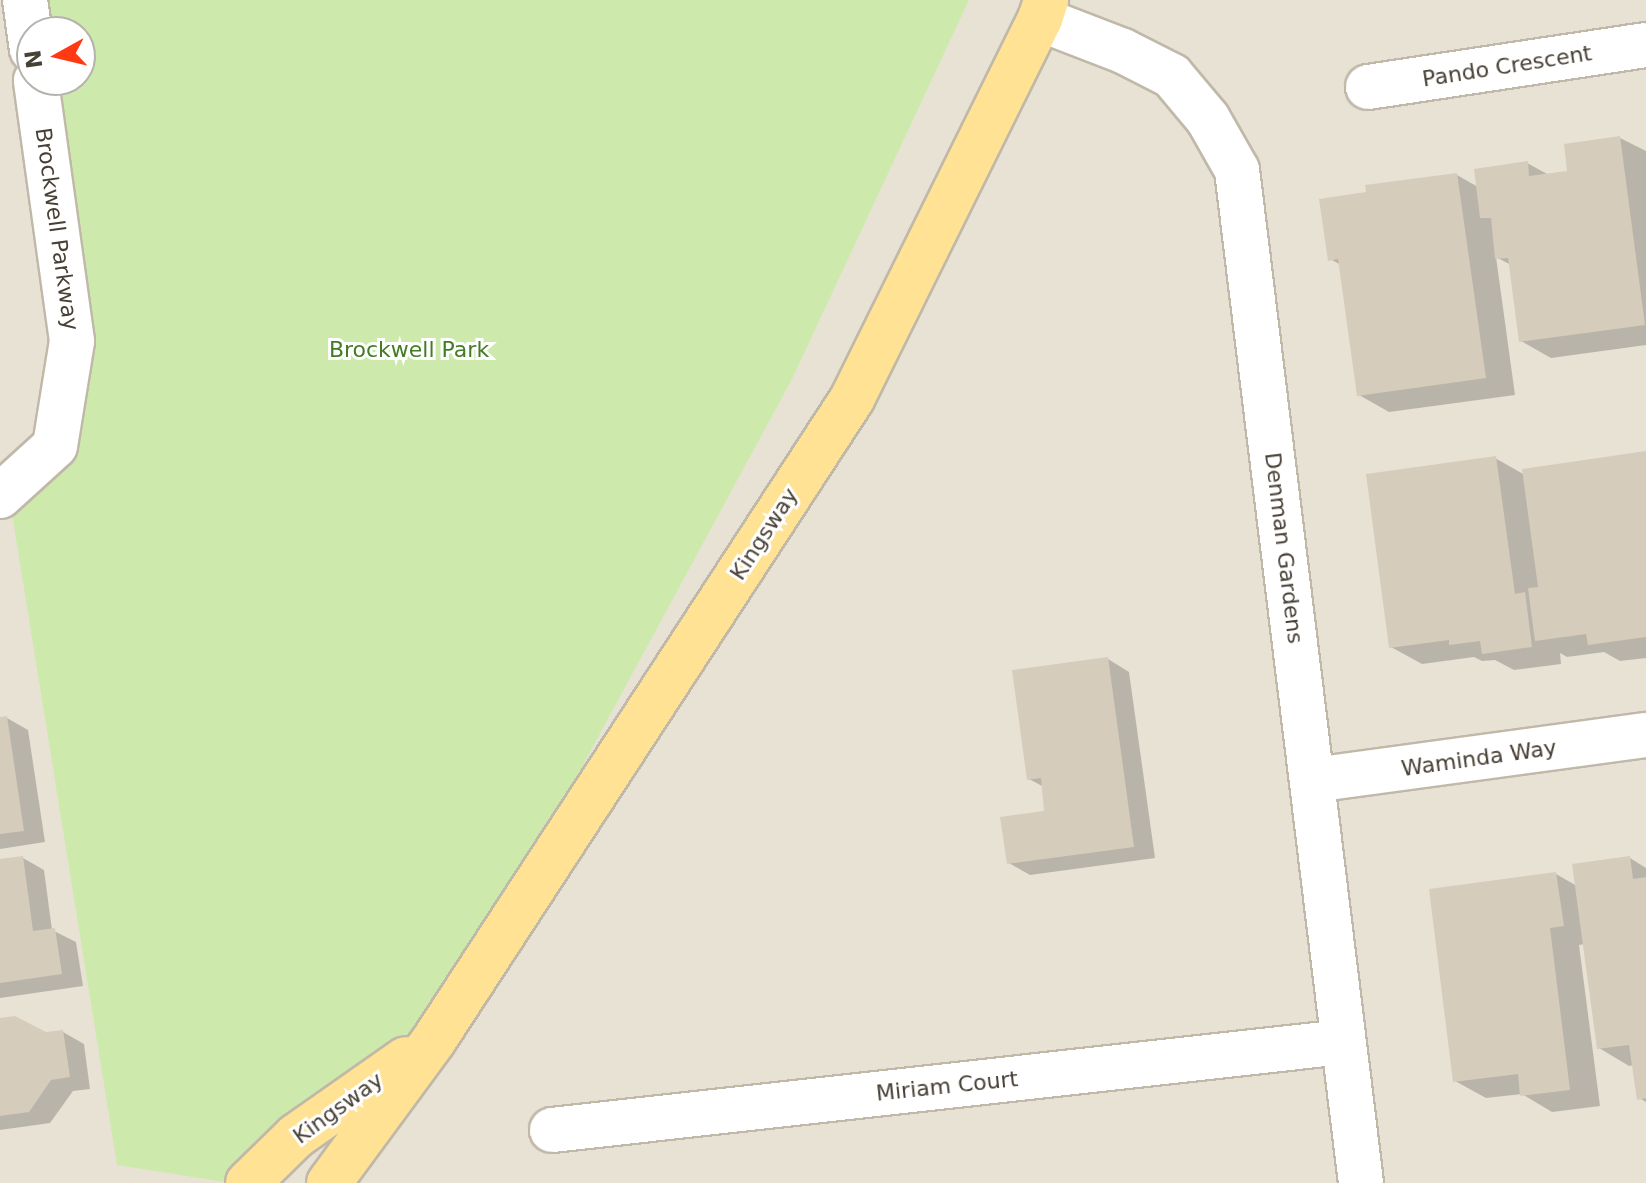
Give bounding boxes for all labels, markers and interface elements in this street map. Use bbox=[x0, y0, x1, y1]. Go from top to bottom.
north arrow bbox=[16, 16, 96, 96]
street label: Pando Crescent bbox=[1420, 40, 1594, 92]
text: N bbox=[20, 48, 47, 70]
street label: Brockwell Parkway bbox=[30, 126, 84, 332]
park label: Brockwell Park bbox=[329, 337, 489, 363]
street label: Denman Gardens bbox=[1259, 451, 1309, 645]
street label: Kingsway bbox=[724, 483, 804, 585]
street label: Waminda Way bbox=[1400, 734, 1558, 782]
street label: Miriam Court bbox=[875, 1065, 1019, 1107]
street label: Kingsway bbox=[288, 1067, 388, 1149]

